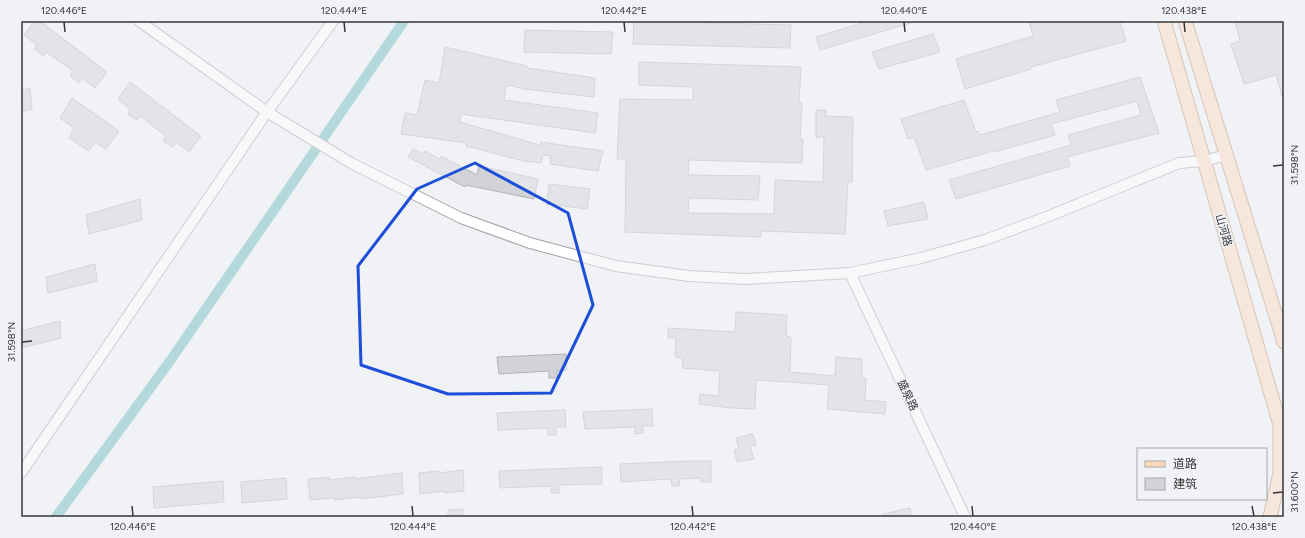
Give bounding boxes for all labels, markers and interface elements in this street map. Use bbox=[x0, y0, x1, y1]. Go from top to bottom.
text: 120.446°E bbox=[41, 4, 87, 17]
text: 120.444°E bbox=[321, 4, 367, 17]
text: 120.442°E bbox=[601, 4, 647, 17]
text: 120.440°E bbox=[881, 4, 927, 17]
text: 120.438°E bbox=[1161, 4, 1207, 17]
text: 31.598°N bbox=[1288, 145, 1301, 185]
street label: 山河路 bbox=[1213, 212, 1234, 248]
text: 31.598°N bbox=[5, 322, 18, 362]
street label: 盛泉路 bbox=[895, 378, 920, 413]
legend bbox=[1137, 448, 1267, 500]
text: 道路 bbox=[1173, 457, 1197, 471]
text: 31.600°N bbox=[1288, 471, 1301, 513]
text: 建筑 bbox=[1173, 477, 1197, 491]
text: 120.446°E bbox=[110, 520, 156, 533]
text: 120.444°E bbox=[390, 520, 436, 533]
text: 120.442°E bbox=[670, 520, 716, 533]
text: 120.440°E bbox=[950, 520, 996, 533]
text: 120.438°E bbox=[1231, 520, 1277, 533]

